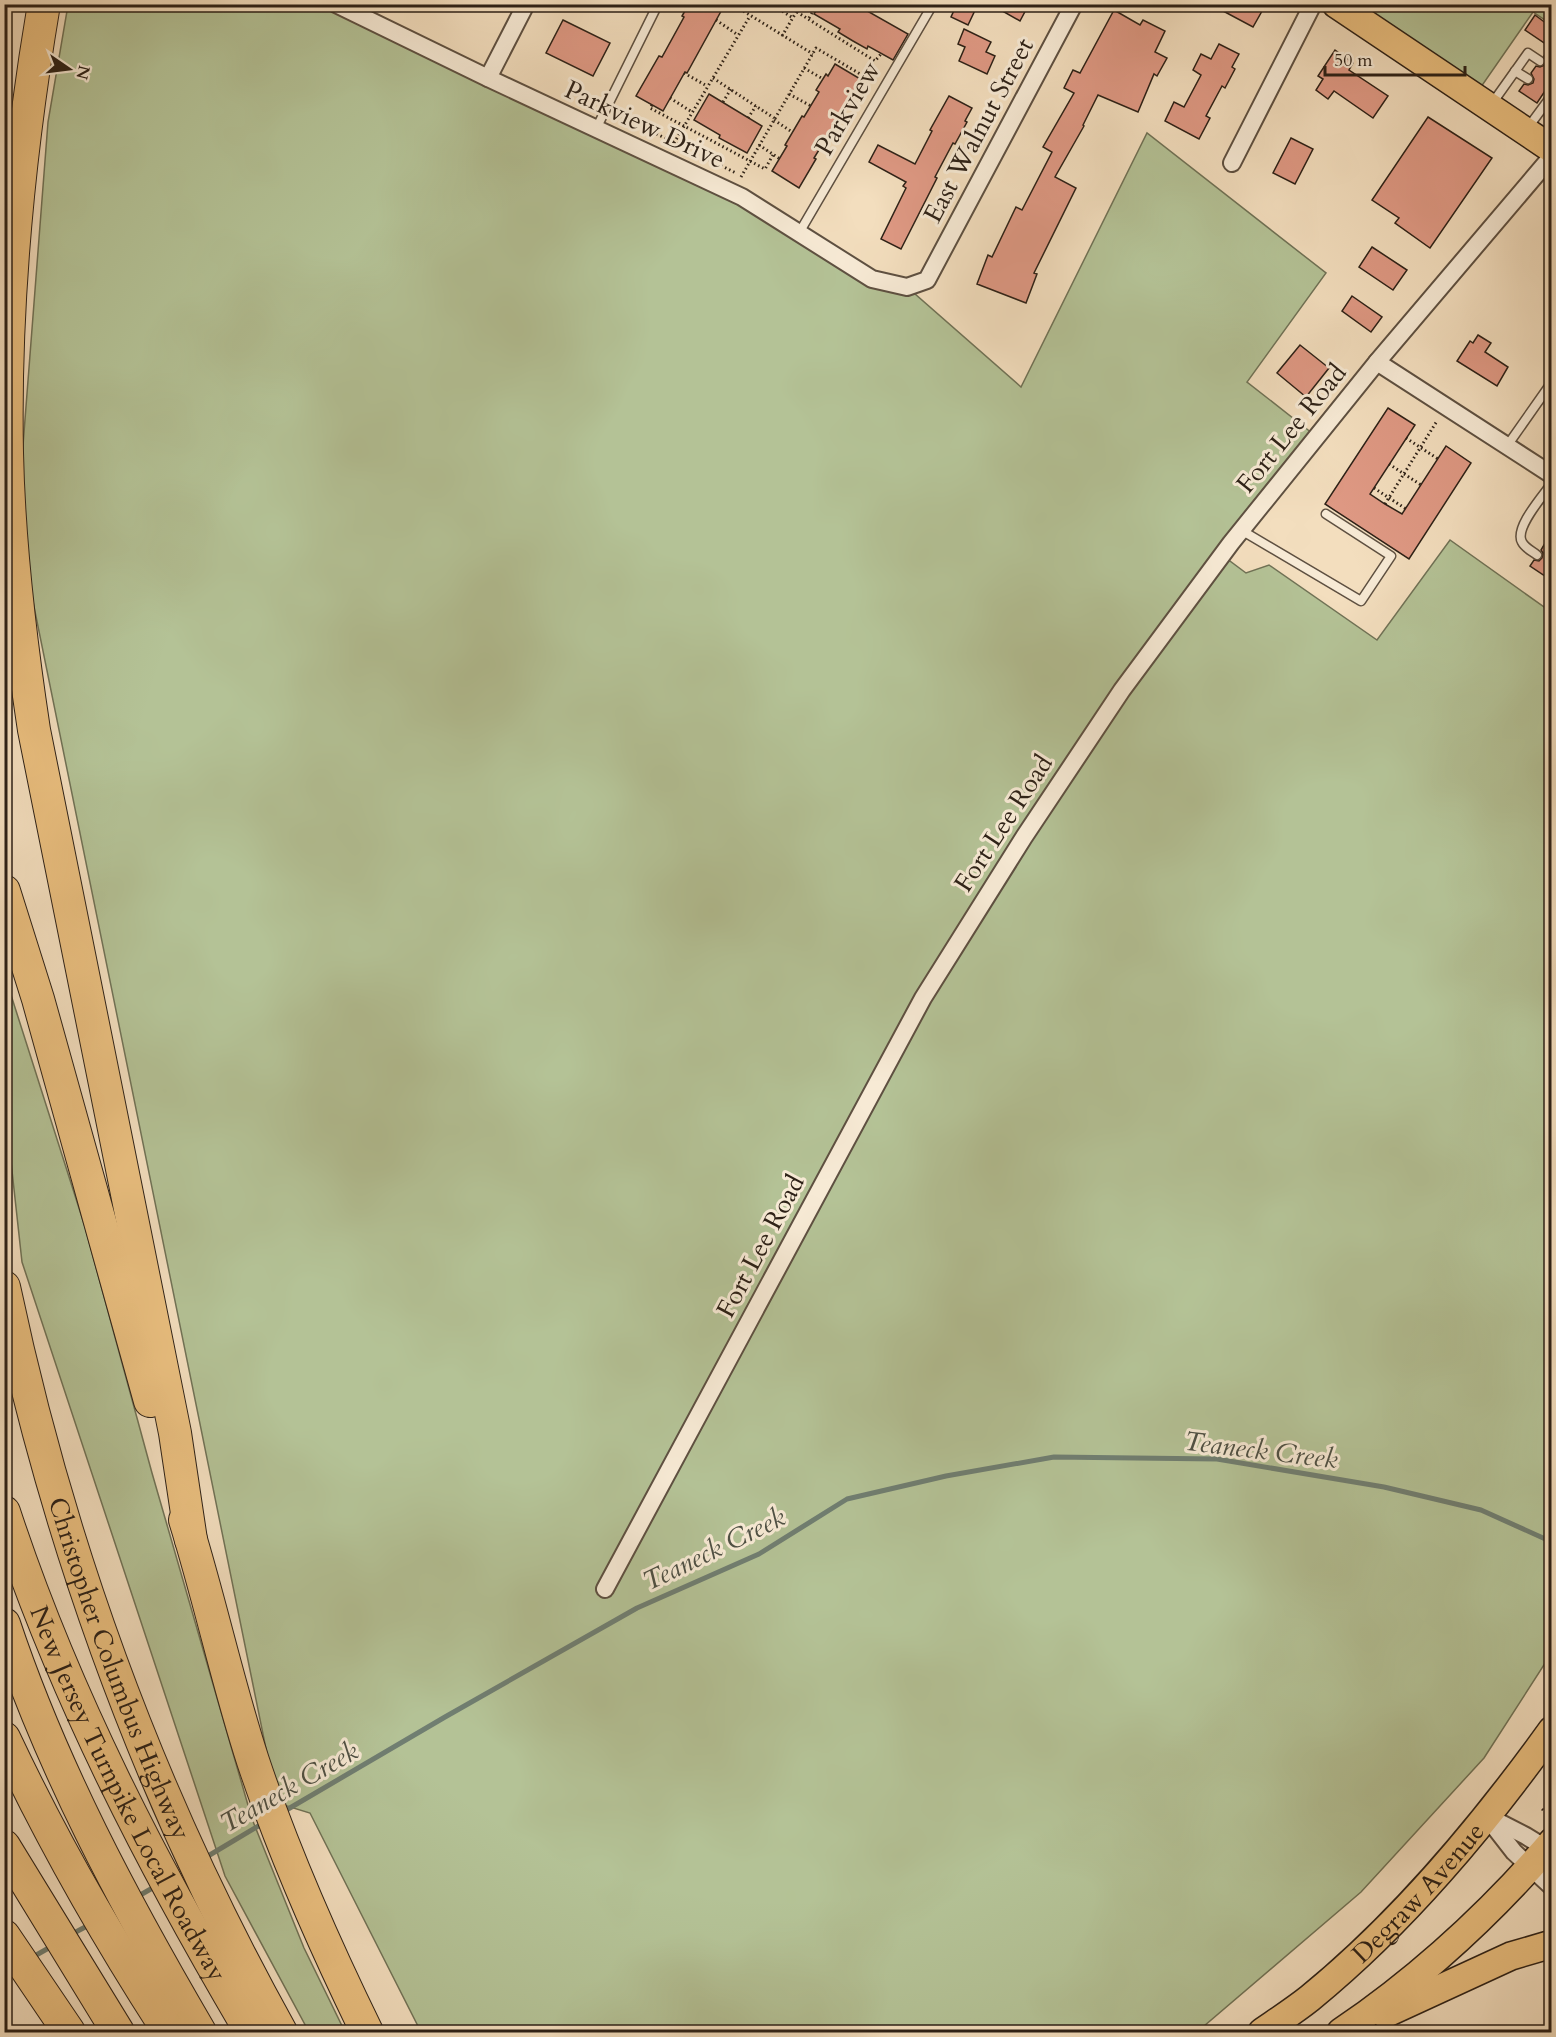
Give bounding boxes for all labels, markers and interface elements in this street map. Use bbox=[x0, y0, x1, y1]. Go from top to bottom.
street label: East Walnut Street bbox=[915, 32, 1042, 229]
north arrow bbox=[39, 39, 99, 99]
scale bar bbox=[1325, 39, 1464, 77]
text: 50 m bbox=[1334, 48, 1373, 73]
street label: Parkview bbox=[806, 55, 888, 162]
text: N bbox=[70, 63, 95, 82]
street label: Parkview Drive bbox=[559, 72, 731, 177]
street label: Fort Lee Road bbox=[1228, 356, 1354, 500]
street label: Fort Lee Road bbox=[946, 748, 1061, 899]
street label: Fort Lee Road bbox=[708, 1169, 813, 1324]
water label: Teaneck Creek bbox=[1182, 1423, 1340, 1478]
street label: Christopher Columbus Highway bbox=[40, 1493, 199, 1845]
water label: Teaneck Creek bbox=[637, 1499, 792, 1600]
street label: New Jersey Turnpike Local Roadway bbox=[21, 1601, 235, 1988]
water label: Teaneck Creek bbox=[213, 1733, 366, 1842]
street label: Degraw Avenue bbox=[1344, 1815, 1493, 1971]

